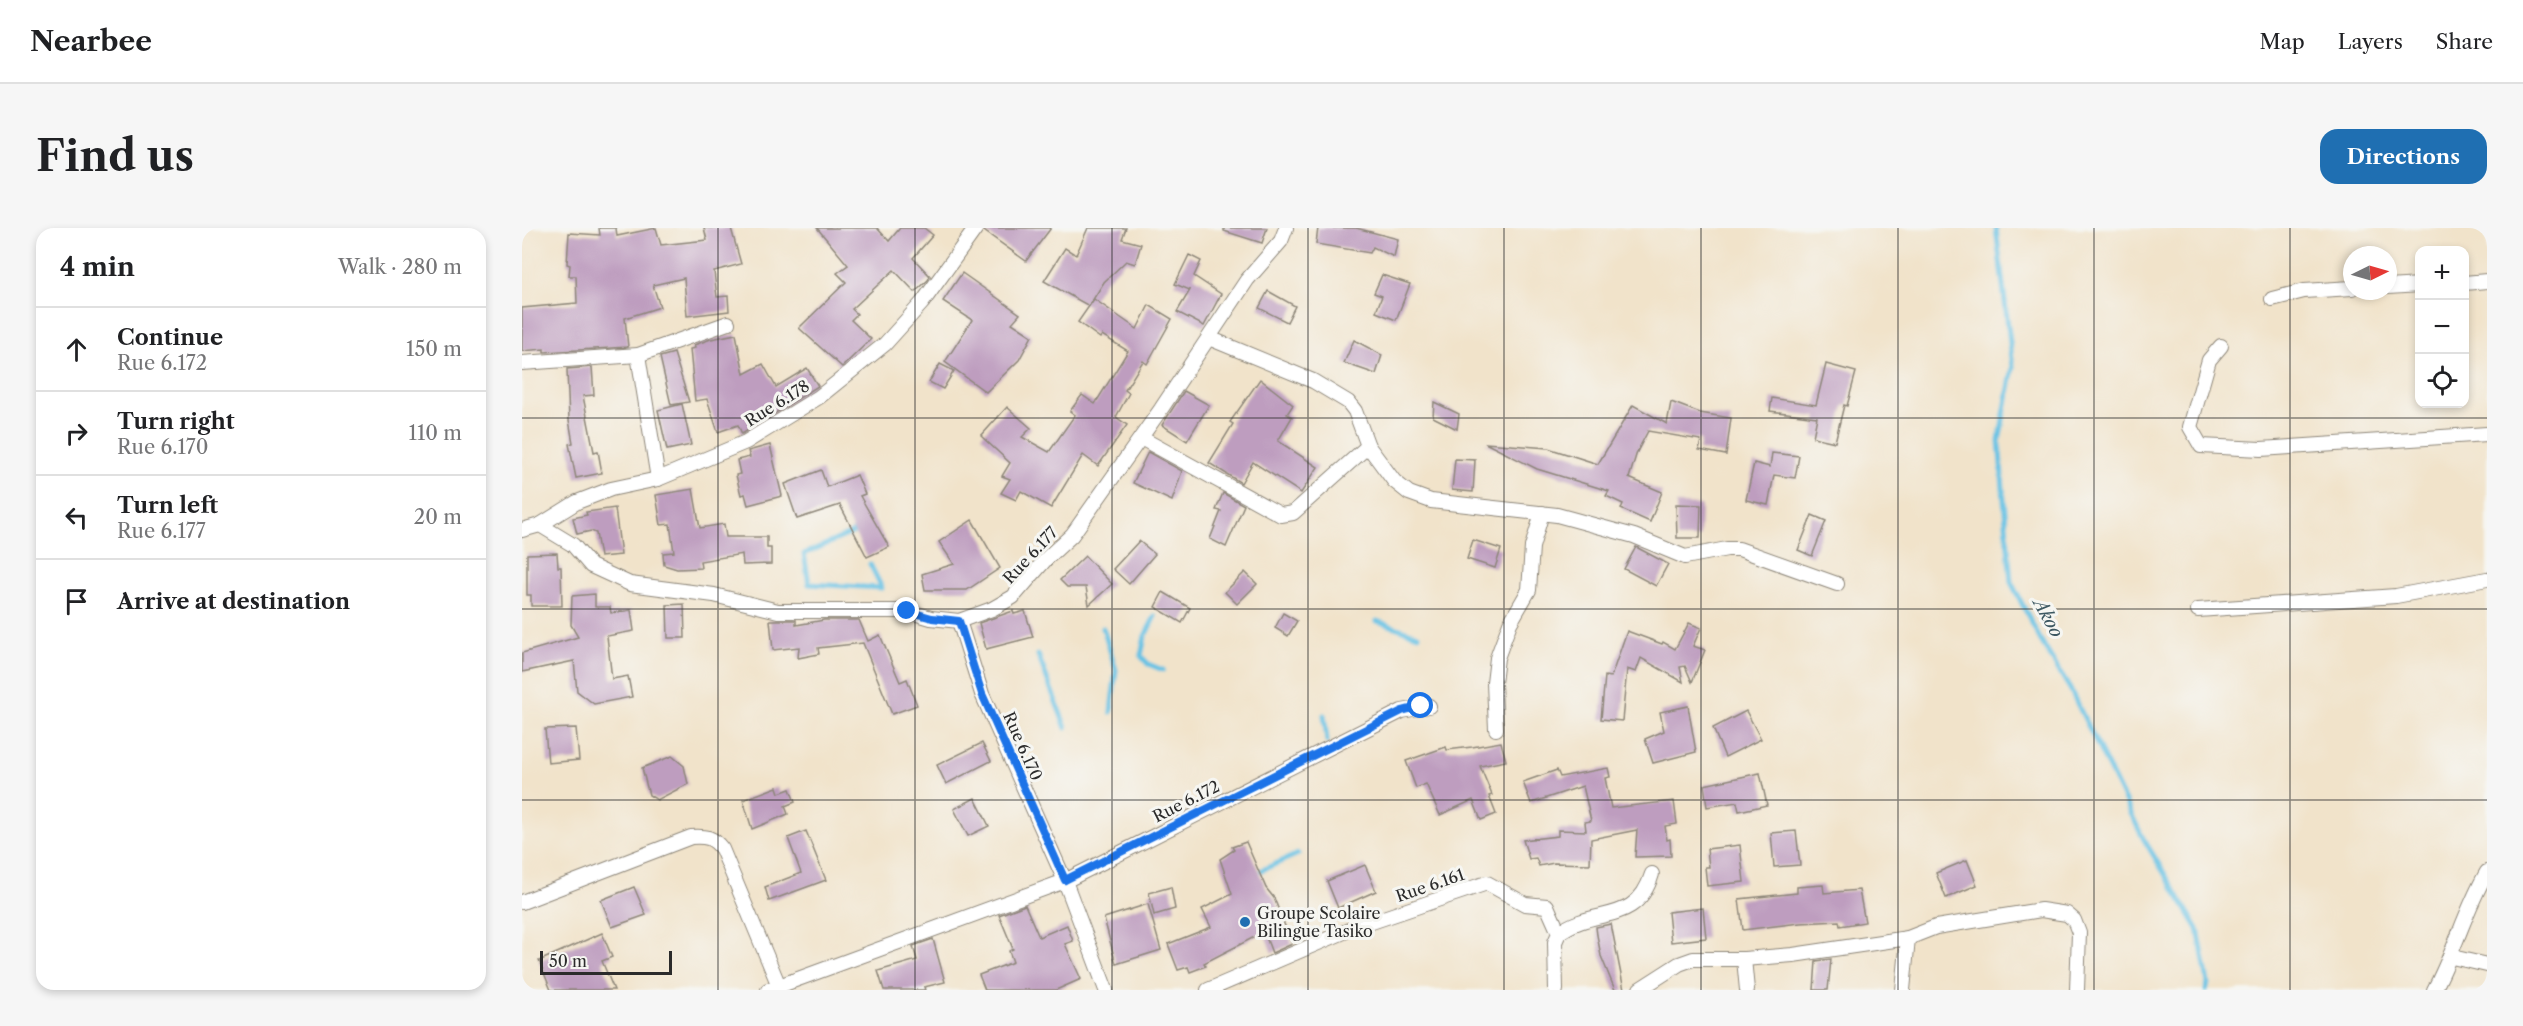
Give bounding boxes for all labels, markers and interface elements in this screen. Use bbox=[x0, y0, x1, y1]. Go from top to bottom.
text: Nearbee bbox=[30, 24, 152, 58]
text: Map bbox=[2260, 29, 2305, 54]
text: Layers bbox=[2338, 29, 2403, 54]
text: Share bbox=[2436, 29, 2493, 54]
button: Directions bbox=[2320, 129, 2487, 184]
text: Find us bbox=[36, 130, 194, 182]
north arrow bbox=[2343, 246, 2397, 300]
map controls bbox=[2415, 246, 2469, 408]
button: + bbox=[2415, 246, 2469, 300]
text: 4 min bbox=[60, 251, 135, 283]
text: Walk · 280 m bbox=[338, 255, 462, 279]
button: − bbox=[2415, 300, 2469, 354]
text: Continue bbox=[117, 324, 223, 351]
icon: ahead bbox=[60, 333, 93, 366]
text: 150 m bbox=[406, 337, 462, 361]
text: Rue 6.172 bbox=[117, 351, 207, 375]
button: locate bbox=[2415, 354, 2469, 408]
street label: Rue 6.178 bbox=[741, 375, 813, 431]
text: Turn right bbox=[117, 408, 235, 435]
icon: right bbox=[60, 417, 93, 450]
text: 110 m bbox=[409, 421, 462, 445]
text: Rue 6.170 bbox=[117, 435, 208, 459]
text: Turn left bbox=[117, 492, 218, 519]
icon: left bbox=[60, 501, 93, 534]
text: 20 m bbox=[414, 505, 462, 529]
text: Rue 6.177 bbox=[117, 519, 206, 543]
street label: Rue 6.177 bbox=[999, 522, 1062, 588]
icon: arrive bbox=[60, 585, 93, 618]
text: Arrive at destination bbox=[117, 588, 350, 615]
water label: Akoo bbox=[2027, 592, 2068, 641]
route end bbox=[893, 597, 919, 623]
route start bbox=[1407, 692, 1433, 718]
street label: Rue 6.170 bbox=[999, 709, 1047, 783]
street label: Rue 6.172 bbox=[1149, 776, 1223, 826]
street label: Rue 6.161 bbox=[1393, 864, 1467, 906]
place label: Groupe Scolaire Bilingue Tasiko bbox=[1257, 903, 1381, 941]
marker: Groupe Scolaire Bilingue Tasiko bbox=[1238, 915, 1252, 929]
scale bar bbox=[540, 948, 672, 976]
text: 50 m bbox=[549, 951, 587, 971]

